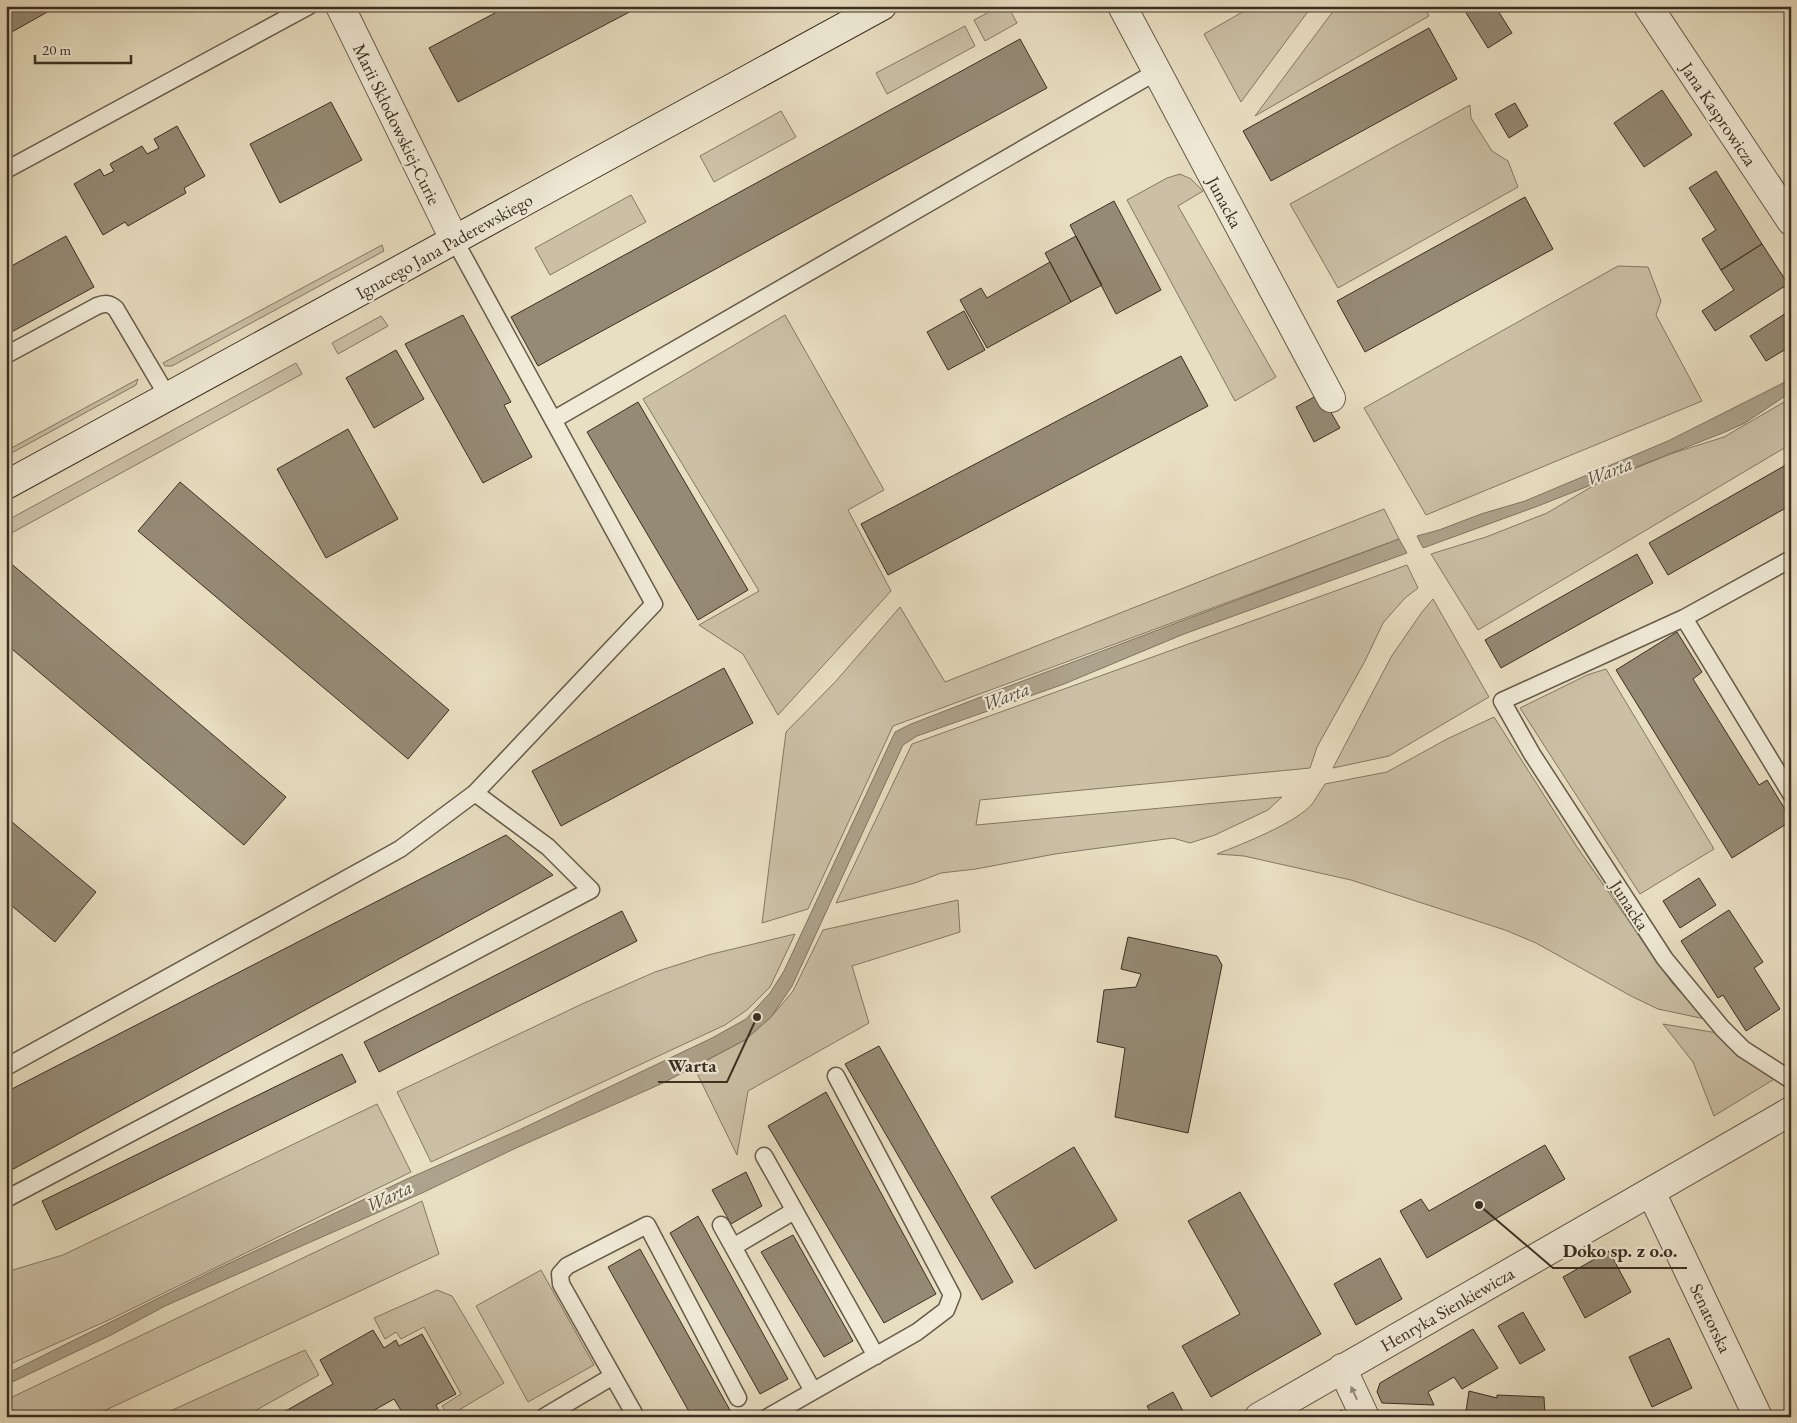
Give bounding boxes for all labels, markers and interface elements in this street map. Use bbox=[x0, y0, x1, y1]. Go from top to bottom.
scale bar bbox=[35, 32, 131, 64]
text: 20 m bbox=[42, 40, 71, 59]
street label: Marii Skłodowskiej-Curie bbox=[348, 40, 446, 208]
street label: Jana Kasprowicza bbox=[1675, 56, 1763, 171]
street label: Junacka bbox=[1201, 170, 1249, 233]
street label: Ignacego Jana Paderewskiego bbox=[352, 188, 537, 304]
water label: Warta bbox=[1582, 451, 1636, 491]
water label: Warta bbox=[979, 676, 1033, 716]
street label: Junacka bbox=[1604, 874, 1655, 935]
callout: Warta bbox=[658, 1048, 727, 1082]
text: Warta bbox=[668, 1053, 717, 1078]
water label: Warta bbox=[362, 1174, 416, 1218]
callout: Doko sp. z o.o. bbox=[1553, 1234, 1687, 1268]
text: Doko sp. z o.o. bbox=[1563, 1238, 1677, 1263]
street label: Henryka Sienkiewicza bbox=[1376, 1261, 1519, 1357]
street label: Senatorska bbox=[1685, 1280, 1737, 1357]
one-way arrow bbox=[1349, 1385, 1358, 1400]

